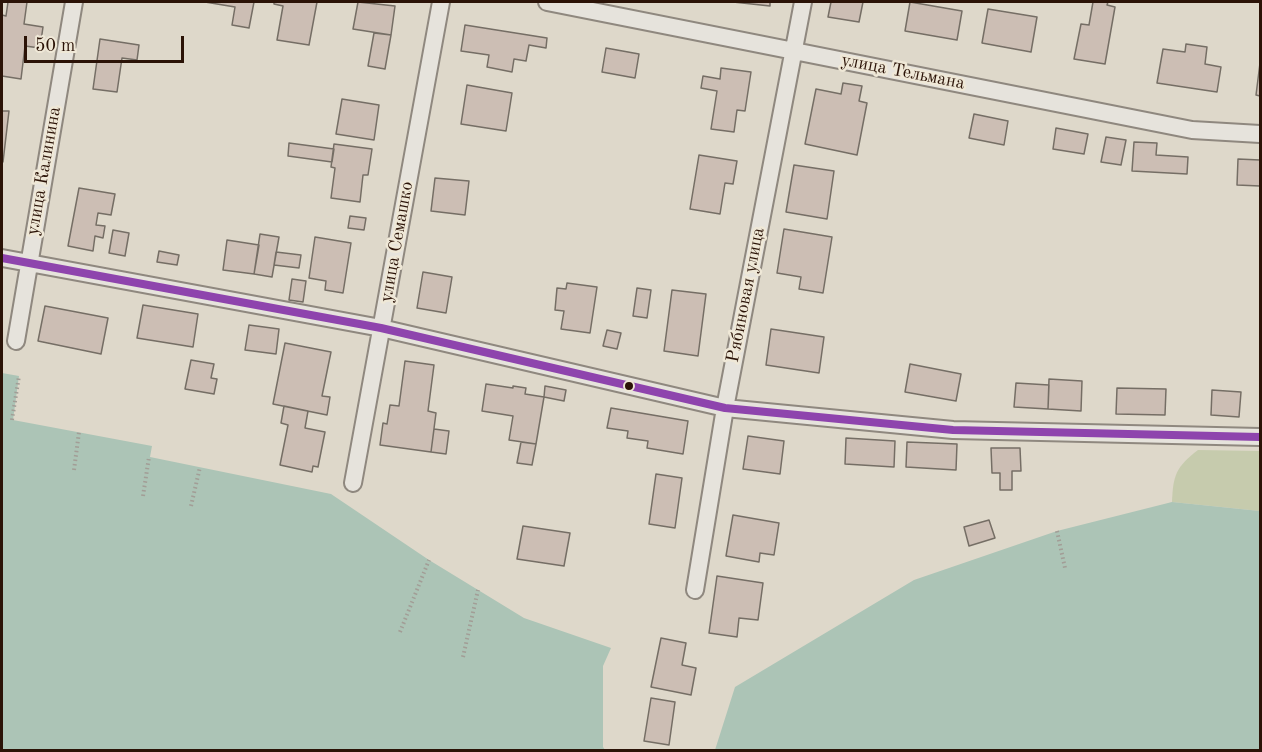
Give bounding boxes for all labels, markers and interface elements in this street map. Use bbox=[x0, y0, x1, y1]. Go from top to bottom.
scale bar bbox=[27, 24, 188, 62]
text: 50 m bbox=[35, 37, 75, 55]
street label: улица Тельмана bbox=[839, 49, 967, 95]
street label: улица Калинина bbox=[22, 105, 66, 237]
street label: улица Семашко bbox=[376, 180, 418, 304]
street label: Рябиновая улица bbox=[722, 226, 770, 364]
unlabelled marker bbox=[623, 380, 635, 392]

